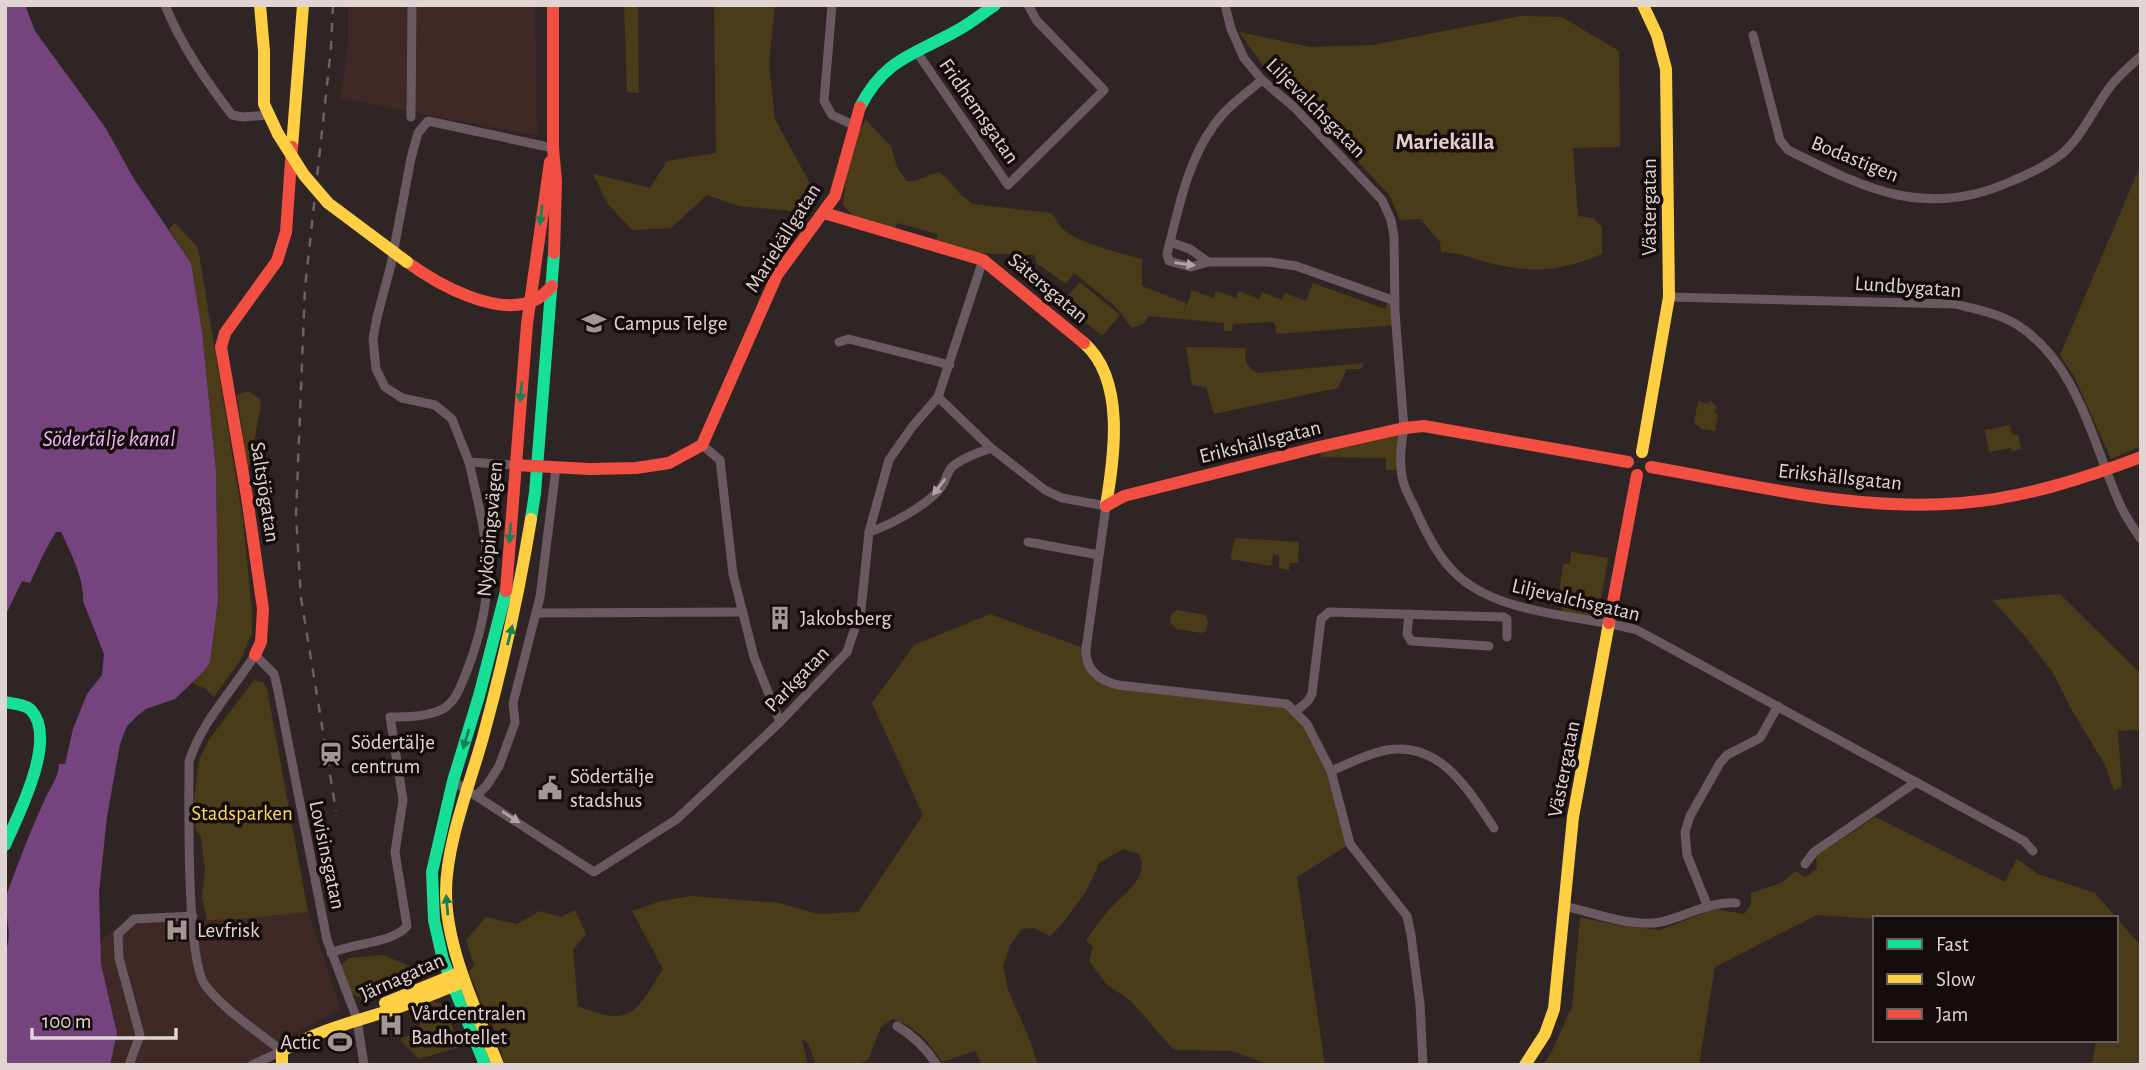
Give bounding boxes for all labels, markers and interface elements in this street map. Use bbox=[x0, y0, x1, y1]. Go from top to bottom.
street label: Liljevalchsgatan bbox=[1262, 54, 1370, 162]
street label: Fridhemsgatan bbox=[935, 55, 1023, 167]
district label: Mariekälla bbox=[1395, 131, 1495, 154]
street label: Bodastigen bbox=[1808, 132, 1902, 186]
street label: Västergatan bbox=[1639, 158, 1660, 256]
street label: Mariekällgatan bbox=[741, 180, 825, 296]
one-way arrow bbox=[535, 205, 546, 227]
street label: Sätersgatan bbox=[1004, 249, 1092, 327]
one-way arrow bbox=[1175, 259, 1197, 270]
street label: Lundbygatan bbox=[1854, 273, 1962, 301]
school or university icon: Campus Telge bbox=[580, 309, 608, 337]
place label: Campus Telge bbox=[614, 313, 728, 334]
one-way arrow bbox=[515, 382, 526, 404]
street label: Erikshällsgatan bbox=[1197, 417, 1323, 467]
water label: Södertälje kanal bbox=[42, 428, 176, 451]
street label: Saltsjögatan bbox=[247, 440, 283, 544]
street label: Nyköpingsvägen bbox=[474, 460, 506, 598]
street label: Erikshällsgatan bbox=[1777, 460, 1903, 494]
one-way arrow bbox=[932, 478, 946, 496]
one-way arrow bbox=[504, 523, 515, 545]
street label: Liljevalchsgatan bbox=[1510, 575, 1642, 625]
building icon: Jakobsberg bbox=[766, 604, 794, 632]
place label: Jakobsberg bbox=[800, 608, 892, 629]
one-way arrow bbox=[504, 624, 515, 646]
street label: Parkgatan bbox=[761, 642, 833, 716]
street label: Västergatan bbox=[1544, 719, 1584, 819]
one-way arrow bbox=[461, 728, 471, 749]
place label: Södertälje centrum bbox=[351, 732, 435, 777]
station icon: Södertälje centrum bbox=[317, 740, 345, 768]
place label: Södertälje stadshus bbox=[570, 766, 654, 811]
public building icon: Södertälje stadshus bbox=[536, 774, 564, 802]
street label: Lovisinsgatan bbox=[305, 799, 349, 911]
park label: Stadsparken bbox=[191, 803, 293, 824]
one-way arrow bbox=[501, 811, 521, 824]
one-way arrow bbox=[441, 894, 452, 916]
hospital icon: Levfrisk bbox=[163, 916, 191, 944]
legend bbox=[1873, 916, 2118, 1042]
place label: Levfrisk bbox=[197, 920, 260, 941]
text: Fast bbox=[1936, 934, 1969, 955]
street label: Järnagatan bbox=[357, 949, 447, 1005]
text: Slow bbox=[1936, 969, 1975, 990]
scale bar bbox=[32, 996, 175, 1040]
place label: Vårdcentralen Badhotellet bbox=[411, 1003, 526, 1048]
text: Jam bbox=[1936, 1004, 1968, 1025]
text: 100 m bbox=[42, 1011, 92, 1032]
hospital icon: Vårdcentralen Badhotellet bbox=[377, 1011, 405, 1039]
sports icon: Actic bbox=[326, 1028, 354, 1056]
place label: Actic bbox=[280, 1032, 320, 1053]

